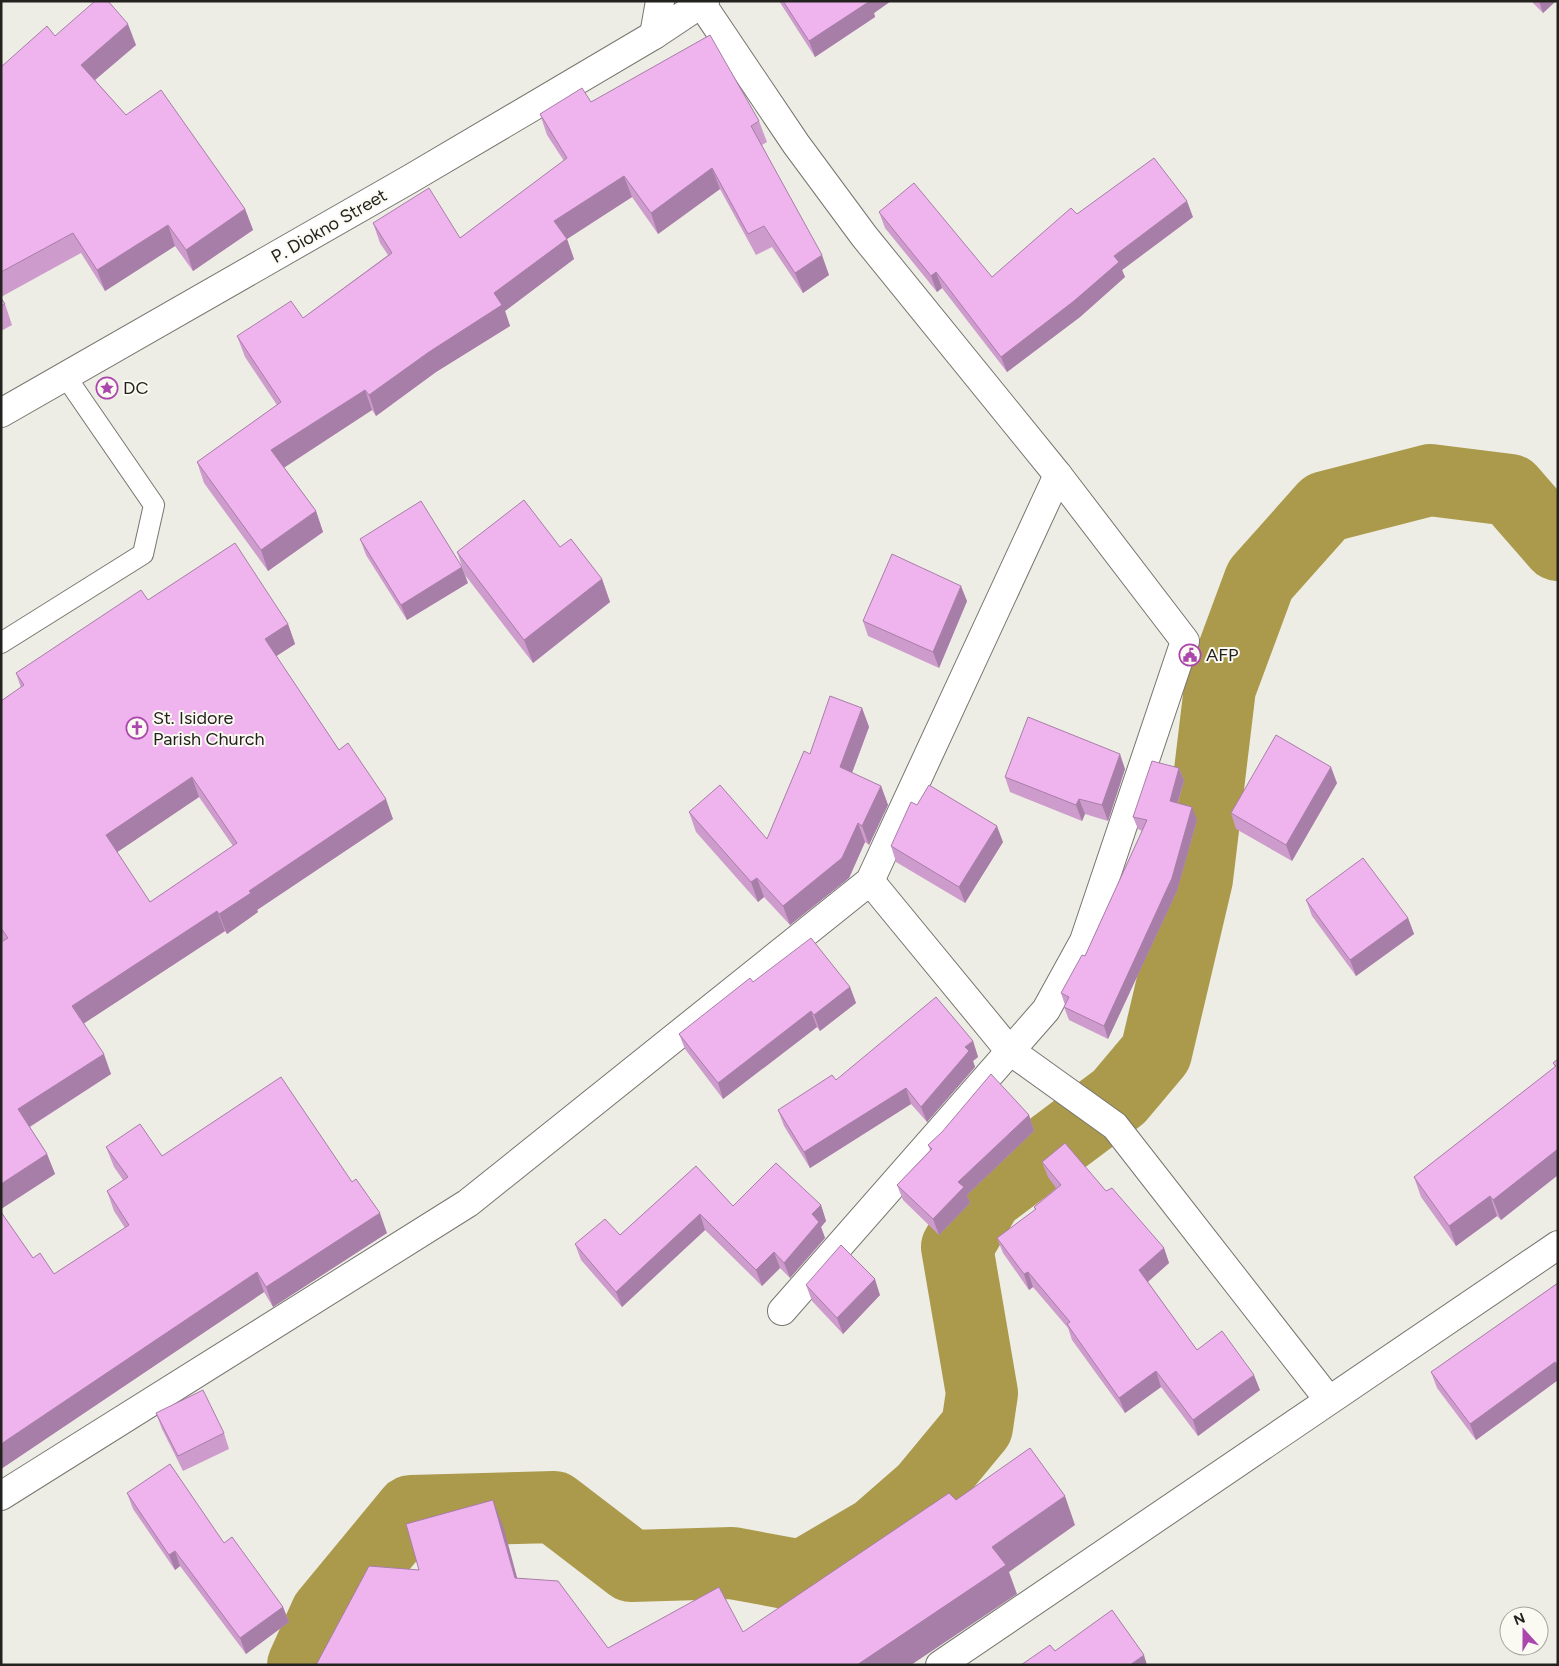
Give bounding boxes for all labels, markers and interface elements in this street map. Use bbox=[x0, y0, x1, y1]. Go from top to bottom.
street label: P. Diokno Street bbox=[267, 184, 391, 268]
place icon: DC bbox=[95, 376, 119, 400]
place label: DC bbox=[123, 377, 148, 399]
public building icon: AFP bbox=[1178, 643, 1202, 667]
place label: AFP bbox=[1206, 644, 1238, 666]
place label: St. Isidore Parish Church bbox=[153, 707, 265, 750]
church icon: St. Isidore Parish Church bbox=[125, 716, 149, 740]
north arrow bbox=[1499, 1606, 1549, 1656]
text: N bbox=[1511, 1609, 1528, 1629]

